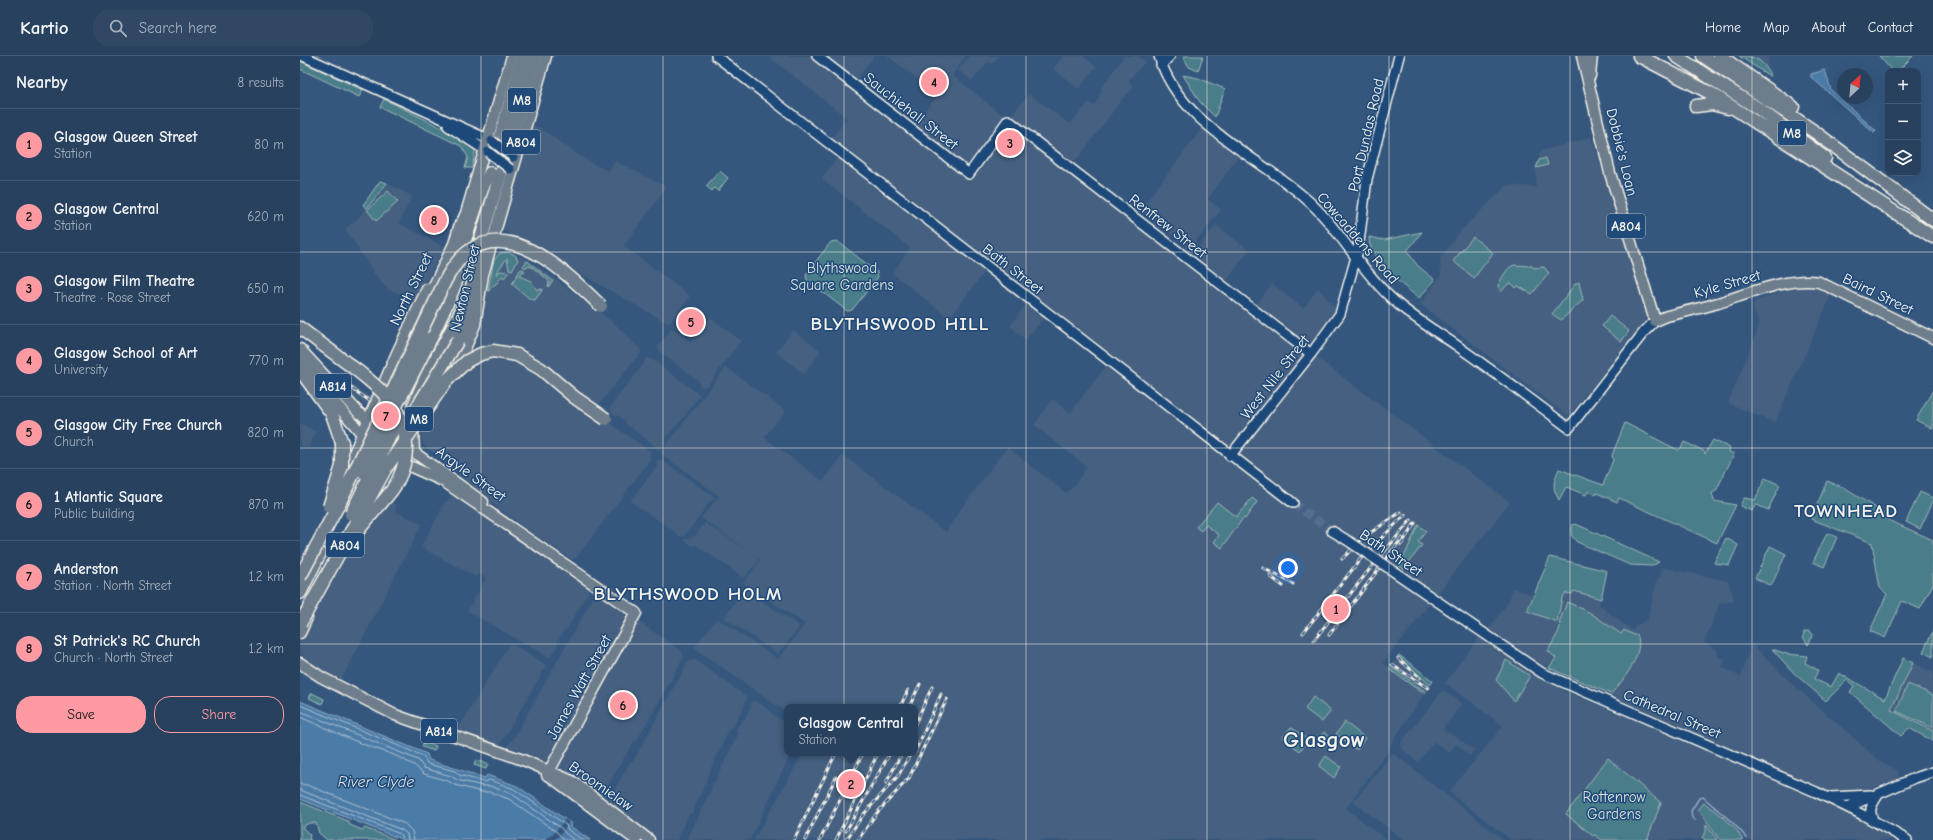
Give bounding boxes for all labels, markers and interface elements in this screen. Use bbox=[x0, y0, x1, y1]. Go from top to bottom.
search box bbox=[93, 10, 373, 46]
text: Kartio bbox=[20, 17, 69, 39]
icon: search bbox=[107, 17, 129, 39]
text: Search here bbox=[139, 19, 217, 37]
text: Home bbox=[1705, 19, 1741, 36]
text: Map bbox=[1763, 19, 1789, 36]
text: About bbox=[1811, 19, 1846, 36]
text: Contact bbox=[1868, 19, 1913, 36]
pin: 4 bbox=[921, 67, 947, 97]
north arrow bbox=[1837, 68, 1873, 104]
map controls bbox=[1885, 68, 1921, 176]
button: + bbox=[1885, 68, 1921, 104]
street label: Sauchiehall Street bbox=[860, 69, 962, 154]
text: Nearby bbox=[16, 73, 67, 92]
text: 8 results bbox=[238, 75, 284, 90]
street label: Port Dundas Road bbox=[1344, 77, 1388, 193]
road number: M8 bbox=[508, 88, 536, 112]
button: − bbox=[1885, 104, 1921, 140]
street label: Dobbie's Loan bbox=[1602, 106, 1642, 198]
road number: M8 bbox=[1778, 121, 1806, 145]
text: Glasgow Queen Street bbox=[54, 128, 198, 146]
pin: 3 bbox=[997, 128, 1023, 158]
road number: A804 bbox=[502, 130, 540, 154]
text: 1 bbox=[26, 137, 32, 152]
text: 80 m bbox=[254, 137, 284, 152]
button: layers bbox=[1885, 140, 1921, 176]
text: Station bbox=[54, 146, 92, 161]
street label: Cowcaddens Road bbox=[1313, 188, 1403, 288]
street label: Renfrew Street bbox=[1126, 190, 1211, 262]
text: Glasgow Central bbox=[54, 200, 159, 218]
pin: 8 bbox=[421, 205, 447, 235]
text: 2 bbox=[26, 209, 32, 224]
text: 620 m bbox=[247, 209, 284, 224]
road number: A804 bbox=[1607, 214, 1645, 238]
text: Station bbox=[54, 218, 92, 233]
street label: Bath Street bbox=[979, 240, 1047, 299]
street label: Newton Street bbox=[446, 242, 484, 333]
street label: North Street bbox=[386, 249, 437, 328]
park label: Blythswood Square Gardens bbox=[790, 259, 894, 294]
street label: Kyle Street bbox=[1692, 266, 1763, 302]
street label: Baird Street bbox=[1840, 269, 1917, 319]
text: Glasgow Film Theatre bbox=[54, 272, 195, 290]
text: 3 bbox=[26, 281, 32, 296]
text: 650 m bbox=[247, 281, 284, 296]
text: Theatre · Rose Street bbox=[54, 290, 170, 305]
pin: 5 bbox=[678, 307, 704, 337]
district label: BLYTHSWOOD HILL bbox=[811, 313, 989, 335]
street label: West Nile Street bbox=[1237, 331, 1314, 423]
text: Glasgow School of Art bbox=[54, 344, 197, 362]
text: 4 bbox=[26, 353, 32, 368]
text: 770 m bbox=[249, 353, 284, 368]
text: University bbox=[54, 362, 108, 377]
road number: A814 bbox=[315, 374, 351, 398]
pin: 7 bbox=[373, 401, 399, 431]
road number: M8 bbox=[405, 407, 433, 431]
text: Glasgow City Free Church bbox=[54, 416, 222, 434]
text: 5 bbox=[26, 425, 32, 440]
text: 820 m bbox=[247, 425, 284, 440]
text: Church bbox=[54, 434, 94, 449]
street label: Argyle Street bbox=[432, 443, 510, 506]
text: 1 Atlantic Square bbox=[54, 488, 163, 506]
text: 6 bbox=[26, 497, 32, 512]
text: 870 m bbox=[248, 497, 284, 512]
district label: TOWNHEAD bbox=[1794, 500, 1898, 522]
text: Public building bbox=[54, 506, 135, 521]
street label: Bath Street bbox=[1356, 525, 1426, 581]
road number: A804 bbox=[326, 533, 364, 557]
your location bbox=[1278, 558, 1298, 578]
text: Anderston bbox=[54, 560, 119, 578]
text: 7 bbox=[26, 569, 32, 584]
text: 1.2 km bbox=[249, 569, 284, 584]
text: Station · North Street bbox=[54, 578, 171, 593]
district label: BLYTHSWOOD HOLM bbox=[594, 583, 782, 605]
pin: 1 bbox=[1323, 594, 1349, 624]
street label: James Watt Street bbox=[543, 631, 615, 742]
text: St Patrick's RC Church bbox=[54, 632, 201, 650]
text: 8 bbox=[26, 641, 32, 656]
text: 1.2 km bbox=[249, 641, 284, 656]
text: Church · North Street bbox=[54, 650, 173, 665]
street label: Cathedral Street bbox=[1621, 685, 1724, 743]
pin: 6 bbox=[610, 690, 636, 720]
button: Save bbox=[16, 696, 146, 733]
button: Share bbox=[154, 696, 284, 733]
popup bbox=[784, 704, 918, 756]
text: Glasgow Central bbox=[799, 714, 903, 732]
road number: A814 bbox=[421, 719, 457, 743]
district label: Glasgow bbox=[1283, 726, 1365, 753]
text: Station bbox=[799, 732, 836, 747]
street label: Broomielaw bbox=[565, 757, 637, 815]
pin: 2 bbox=[838, 769, 864, 799]
water label: River Clyde bbox=[338, 773, 414, 791]
park label: Rottenrow Gardens bbox=[1582, 788, 1646, 823]

